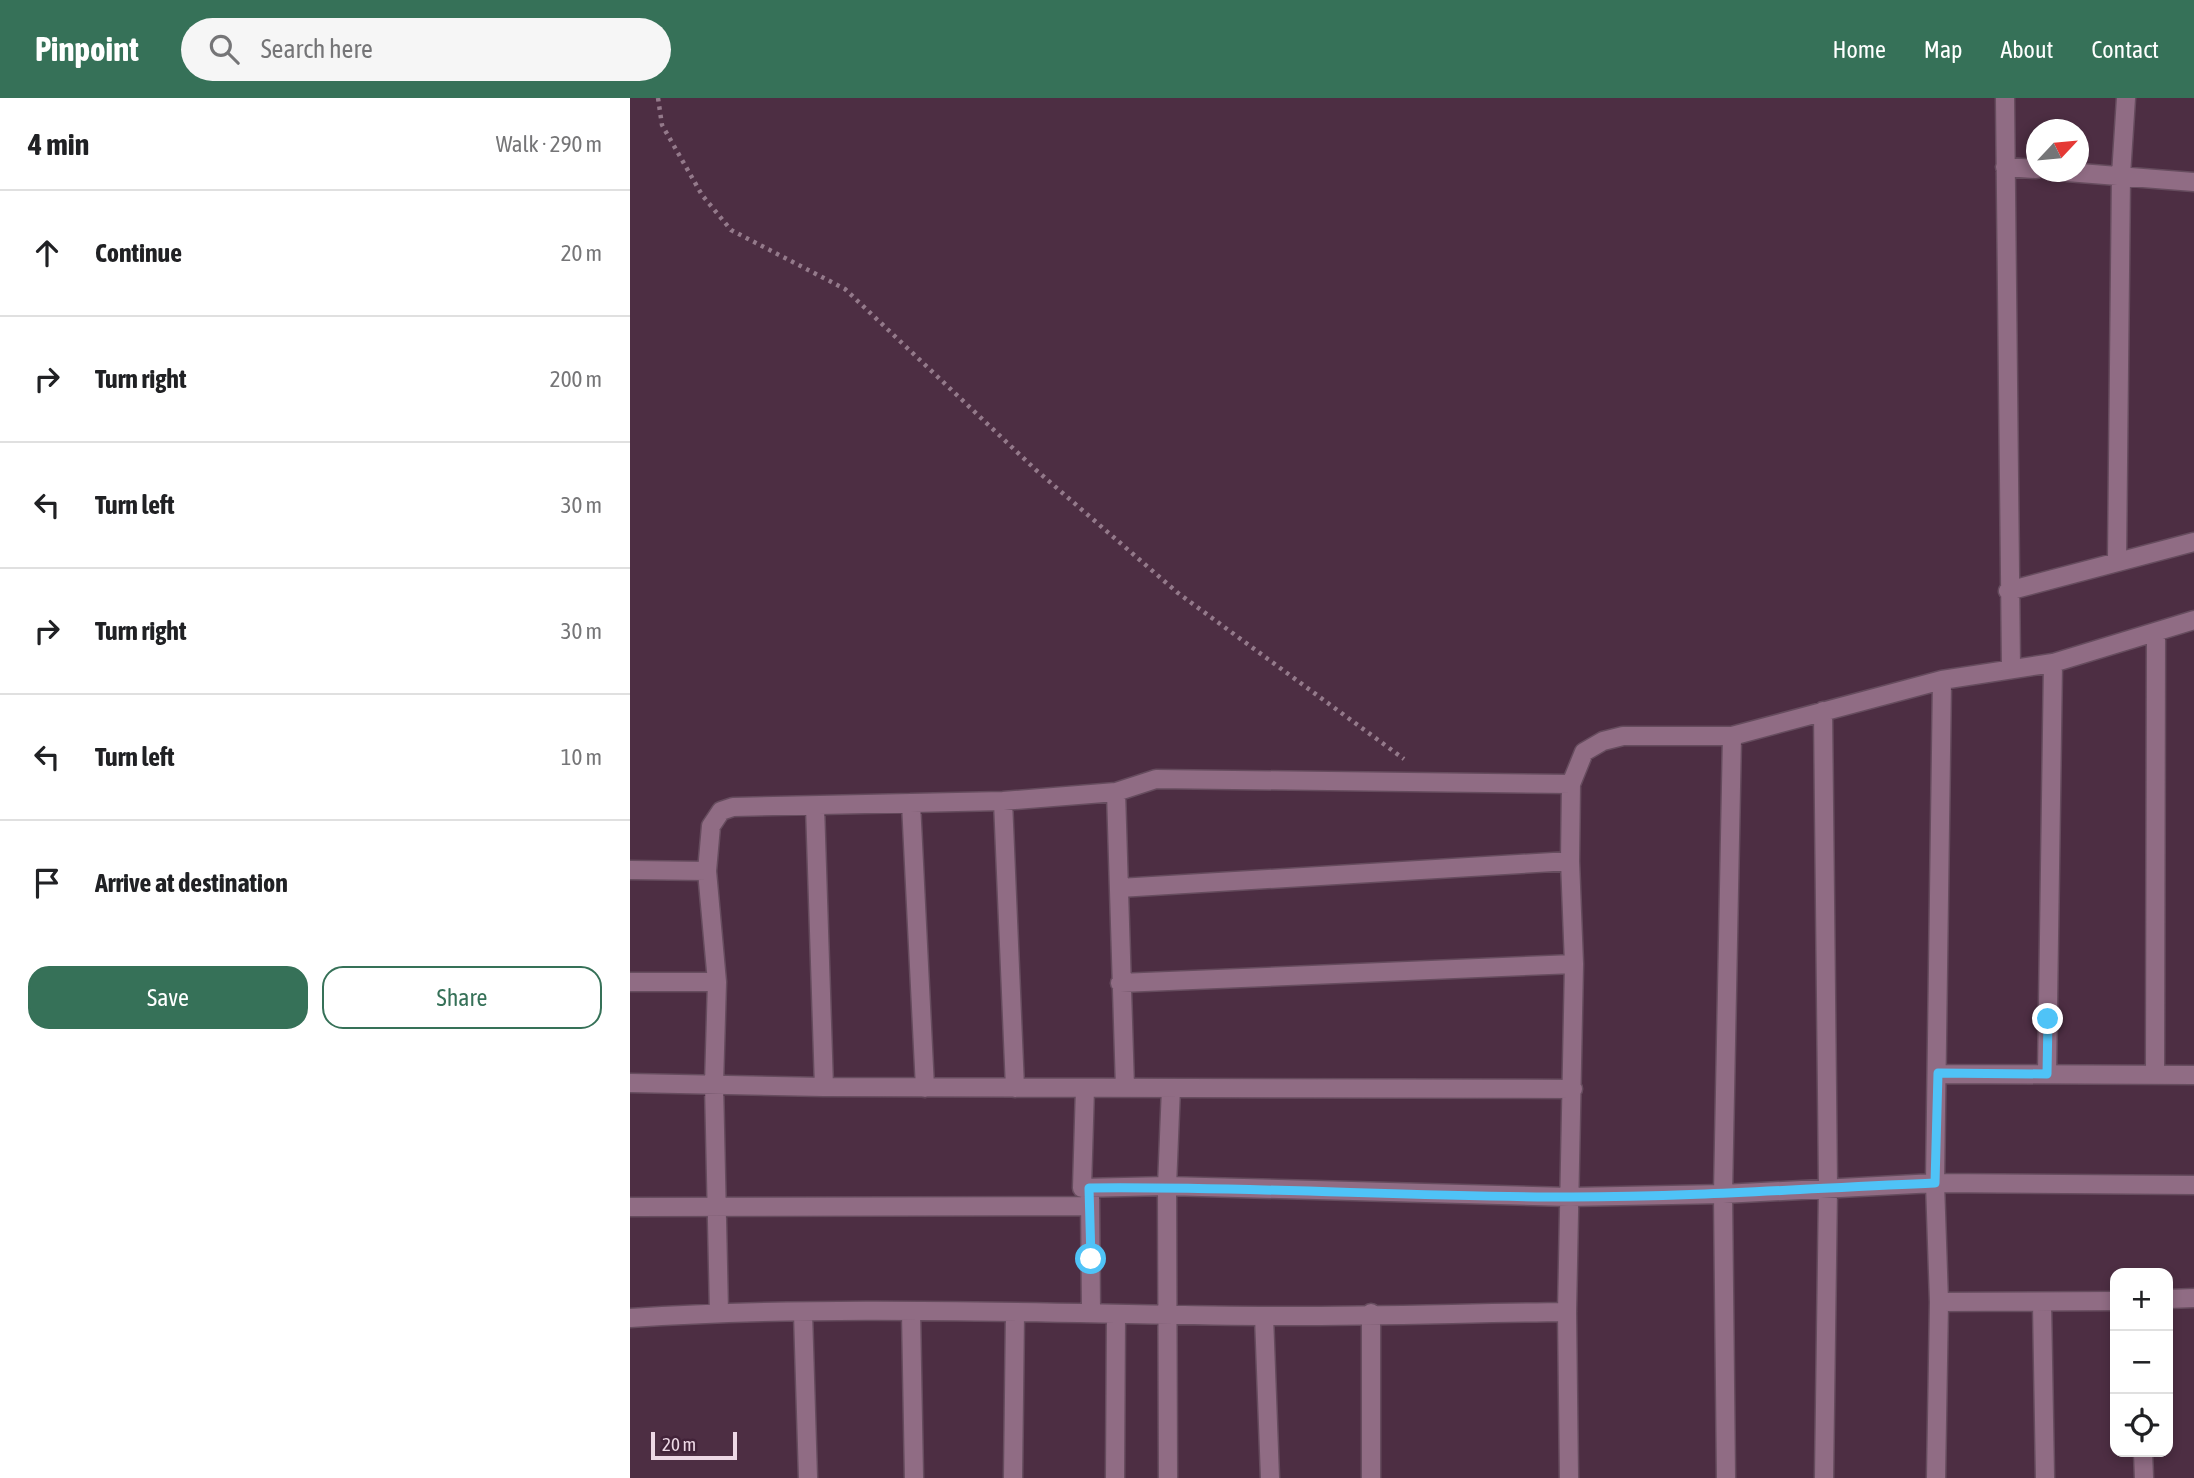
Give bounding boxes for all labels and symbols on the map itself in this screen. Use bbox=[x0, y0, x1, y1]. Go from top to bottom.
north arrow bbox=[2026, 119, 2089, 182]
route end bbox=[2032, 1003, 2063, 1034]
route start bbox=[1075, 1243, 1106, 1274]
scale bar bbox=[651, 1429, 737, 1461]

